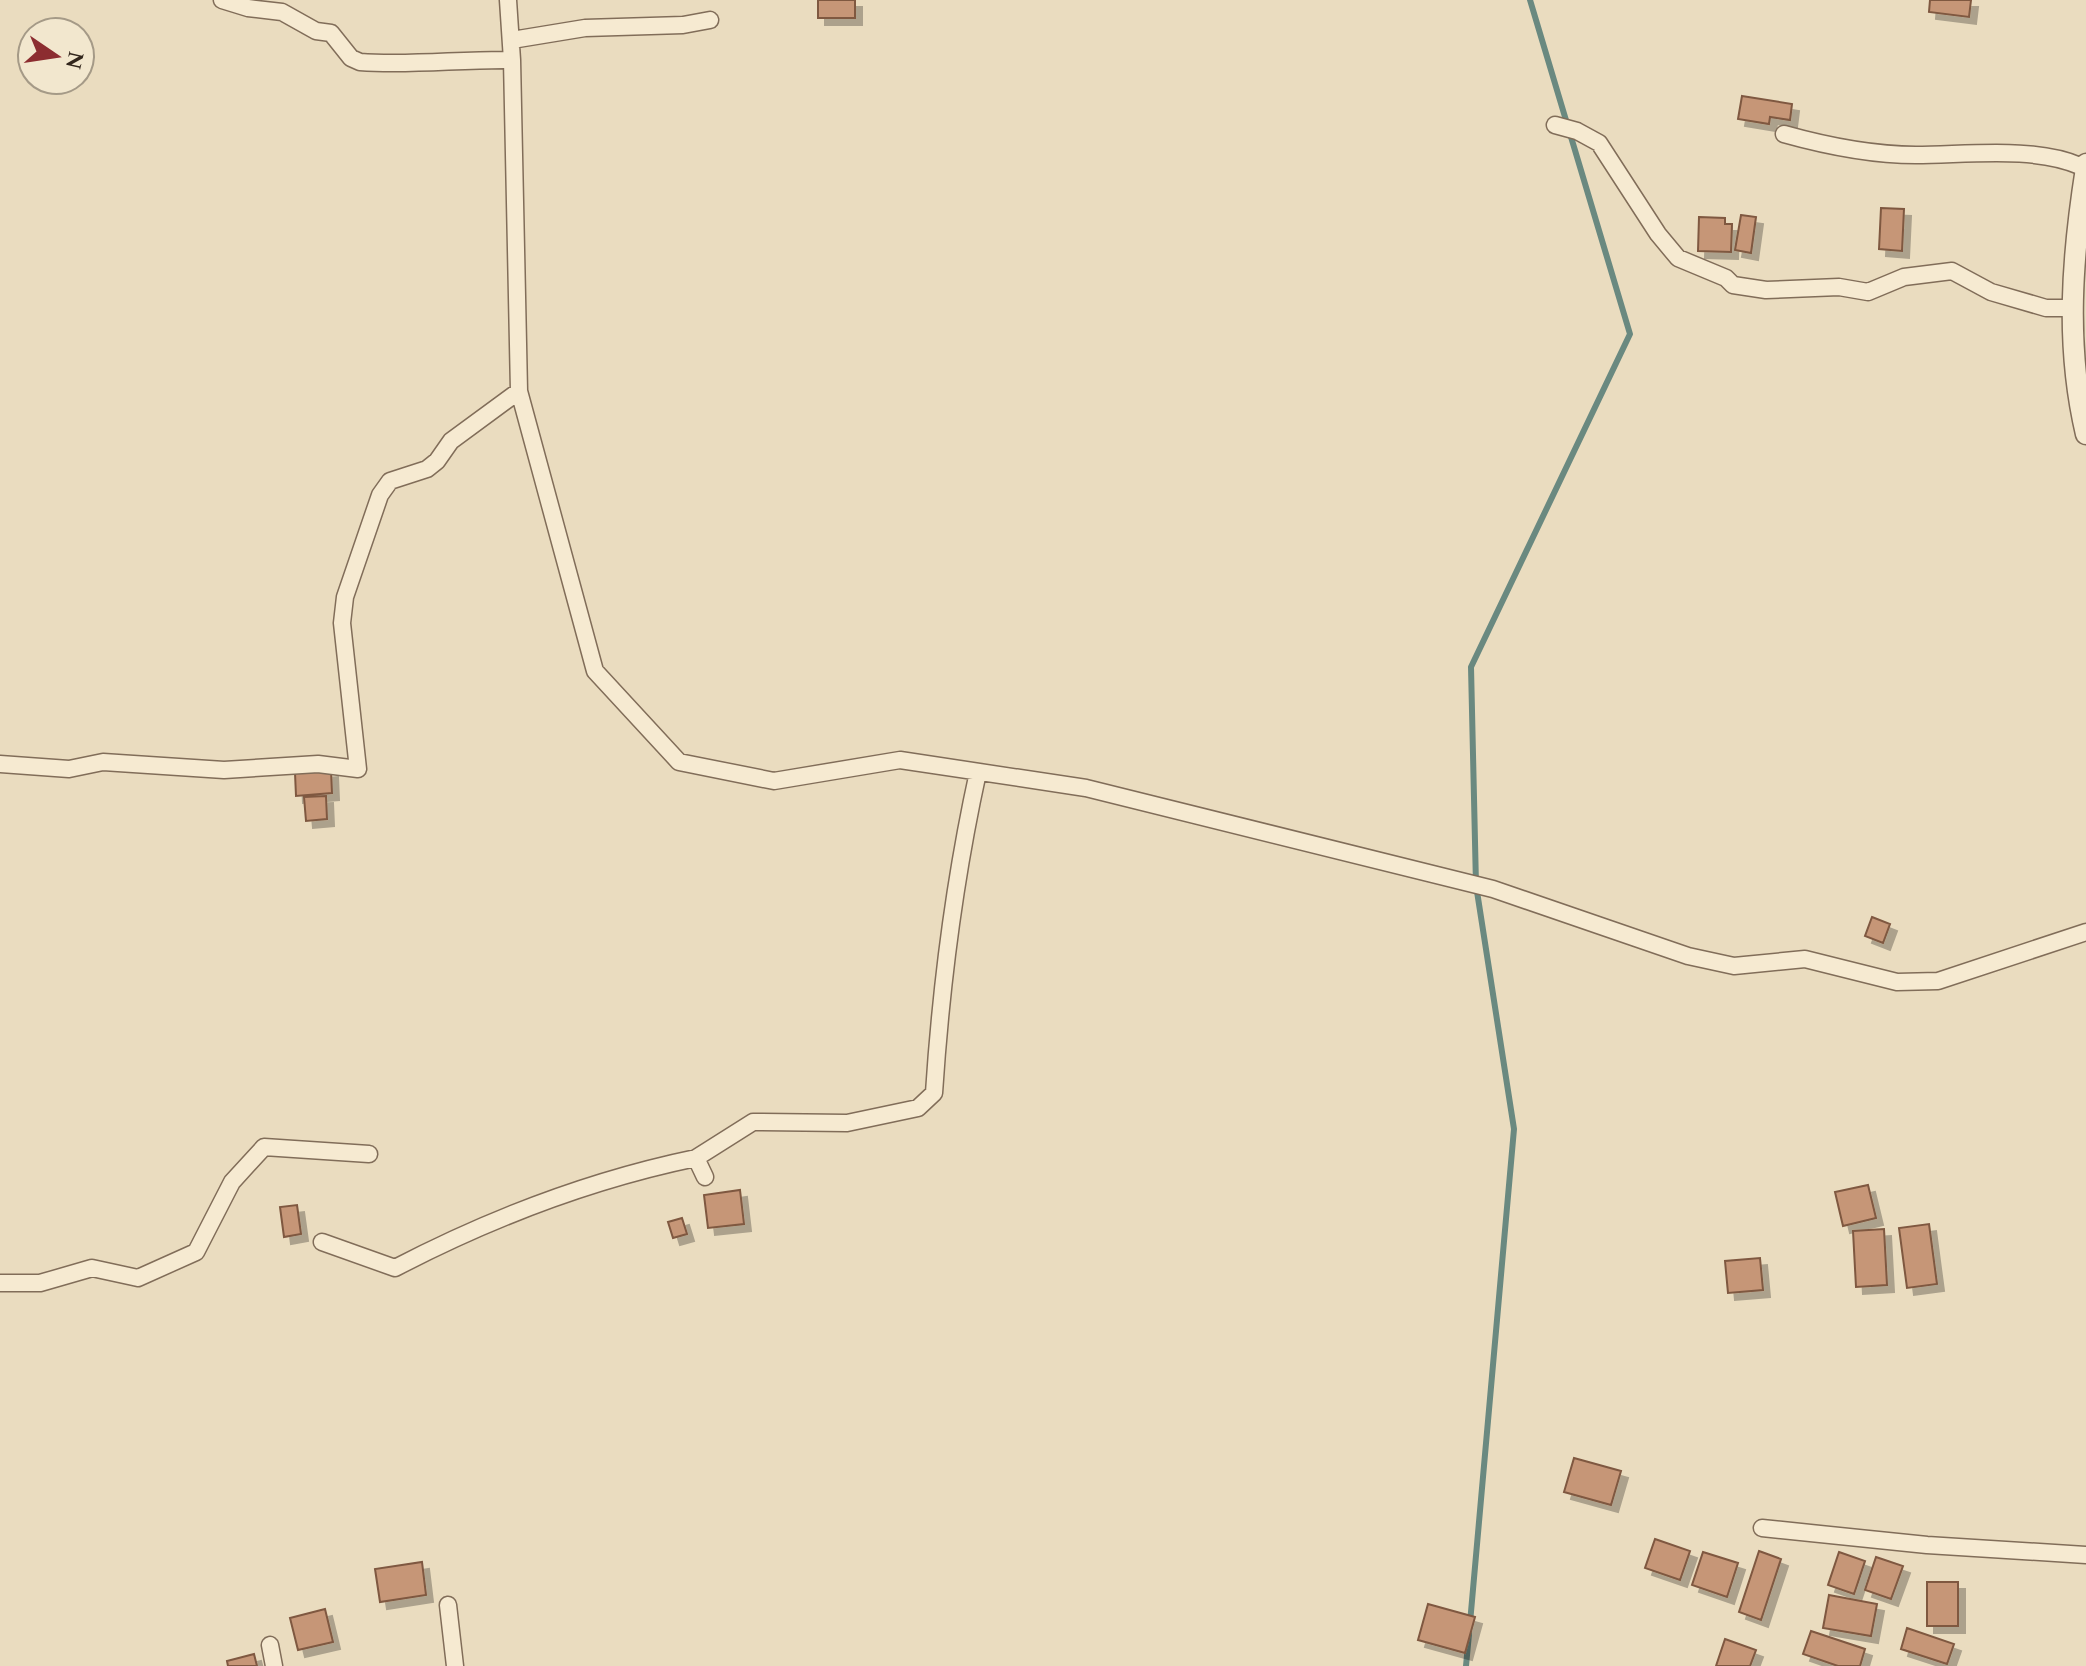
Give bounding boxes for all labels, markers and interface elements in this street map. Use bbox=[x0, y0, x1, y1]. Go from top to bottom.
north arrow bbox=[16, 16, 96, 96]
text: N bbox=[56, 48, 92, 73]

